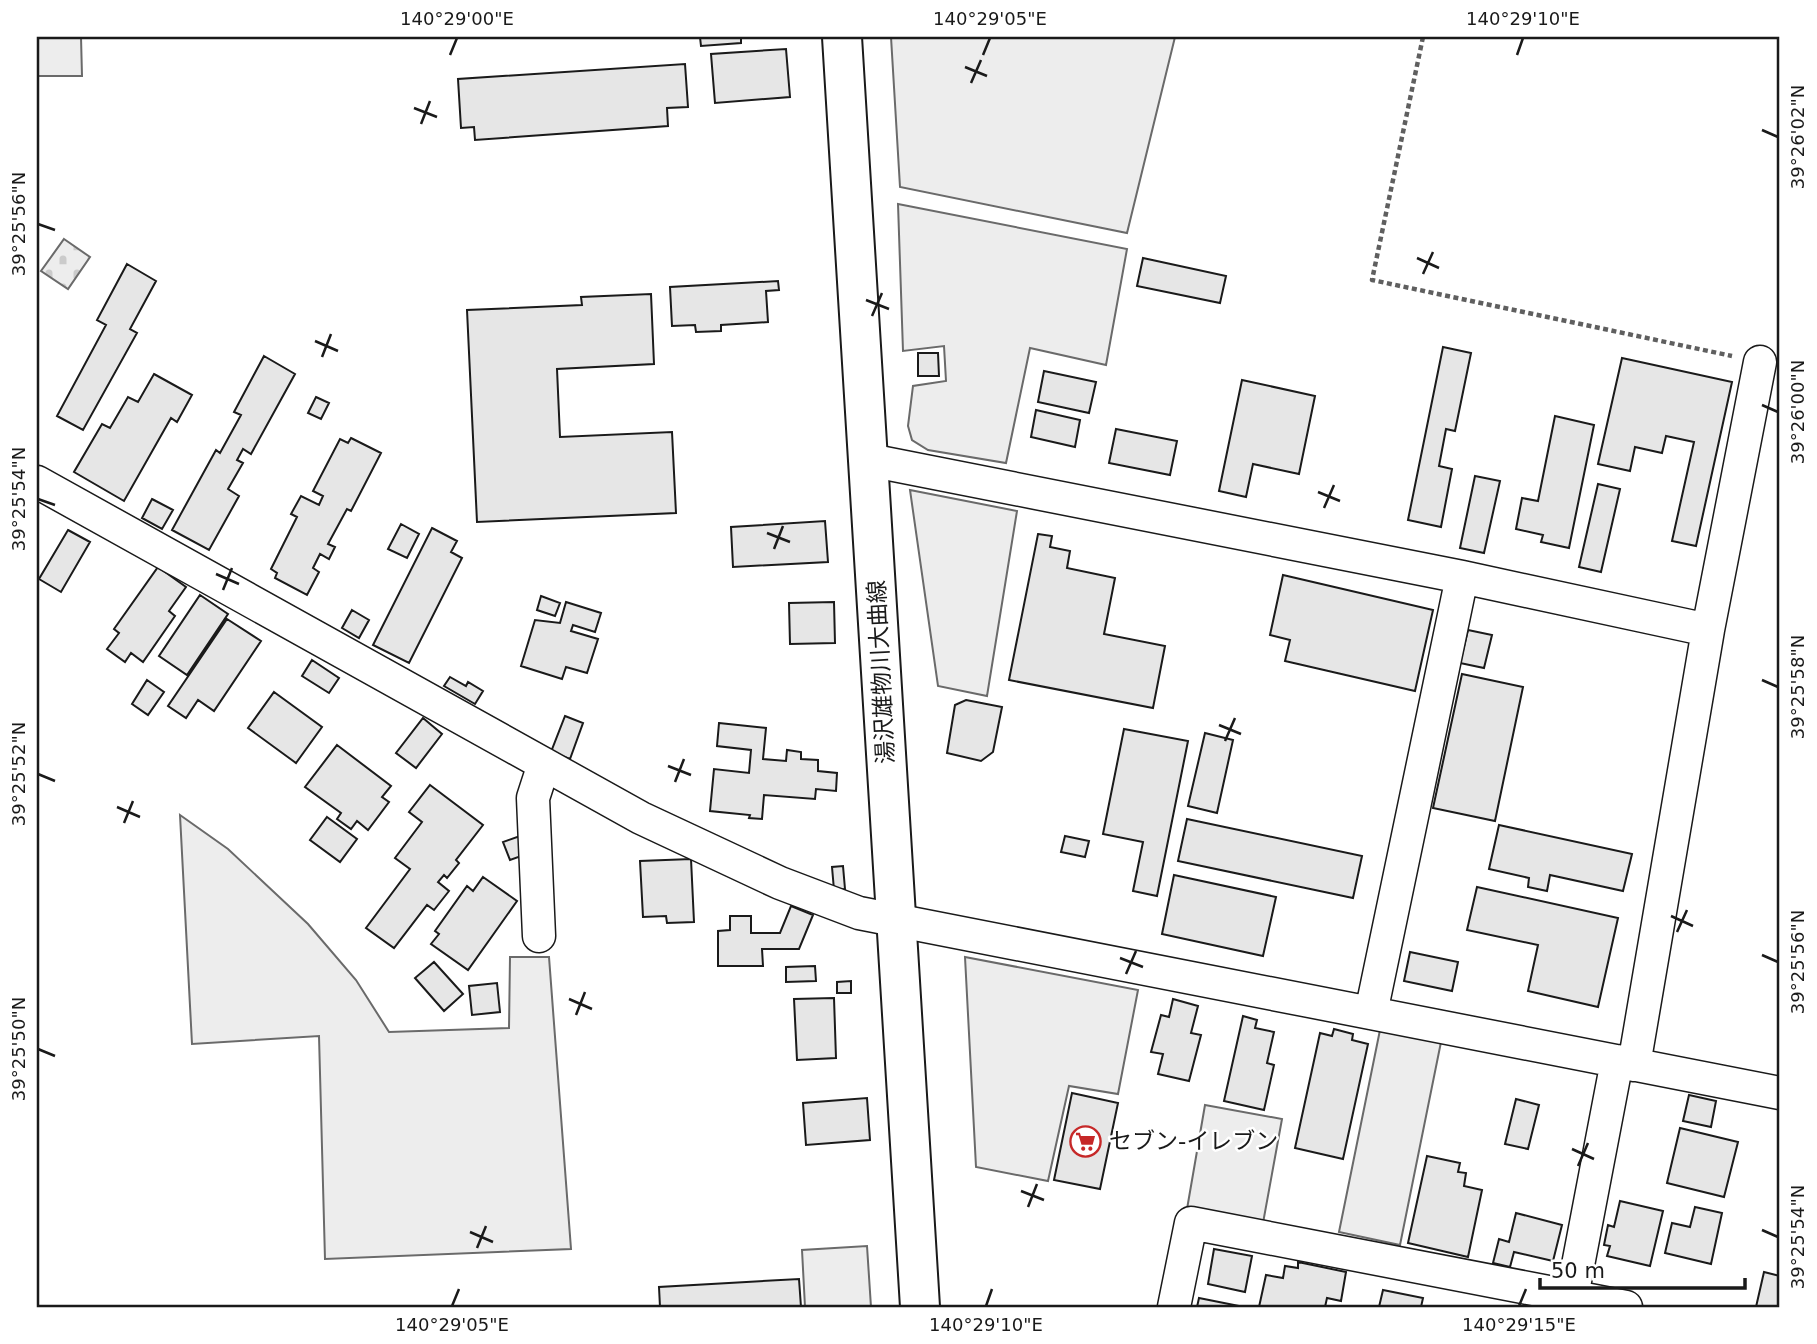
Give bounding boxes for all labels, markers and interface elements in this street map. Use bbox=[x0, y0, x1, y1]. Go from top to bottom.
text: 140°29'00"E bbox=[400, 8, 514, 29]
text: 140°29'05"E bbox=[933, 8, 1047, 29]
text: 140°29'10"E bbox=[1466, 8, 1580, 29]
text: 39°26'02"N bbox=[1787, 85, 1808, 189]
text: 39°25'56"N bbox=[8, 172, 29, 276]
text: 39°26'00"N bbox=[1787, 360, 1808, 464]
text: 39°25'54"N bbox=[8, 447, 29, 551]
street label: 湯沢雄物川大曲線 bbox=[863, 579, 899, 765]
text: 39°25'58"N bbox=[1787, 635, 1808, 739]
text: 39°25'52"N bbox=[8, 722, 29, 826]
text: 39°25'56"N bbox=[1787, 910, 1808, 1014]
text: 39°25'50"N bbox=[8, 997, 29, 1101]
supermarket icon: セブン-イレブン bbox=[1069, 1124, 1103, 1158]
place label: セブン-イレブン bbox=[1109, 1128, 1278, 1154]
text: 39°25'54"N bbox=[1787, 1185, 1808, 1289]
scale bar bbox=[1540, 1246, 1745, 1290]
text: 50 m bbox=[1551, 1259, 1605, 1283]
text: 140°29'05"E bbox=[395, 1314, 509, 1335]
text: 140°29'10"E bbox=[929, 1314, 1043, 1335]
text: 140°29'15"E bbox=[1462, 1314, 1576, 1335]

